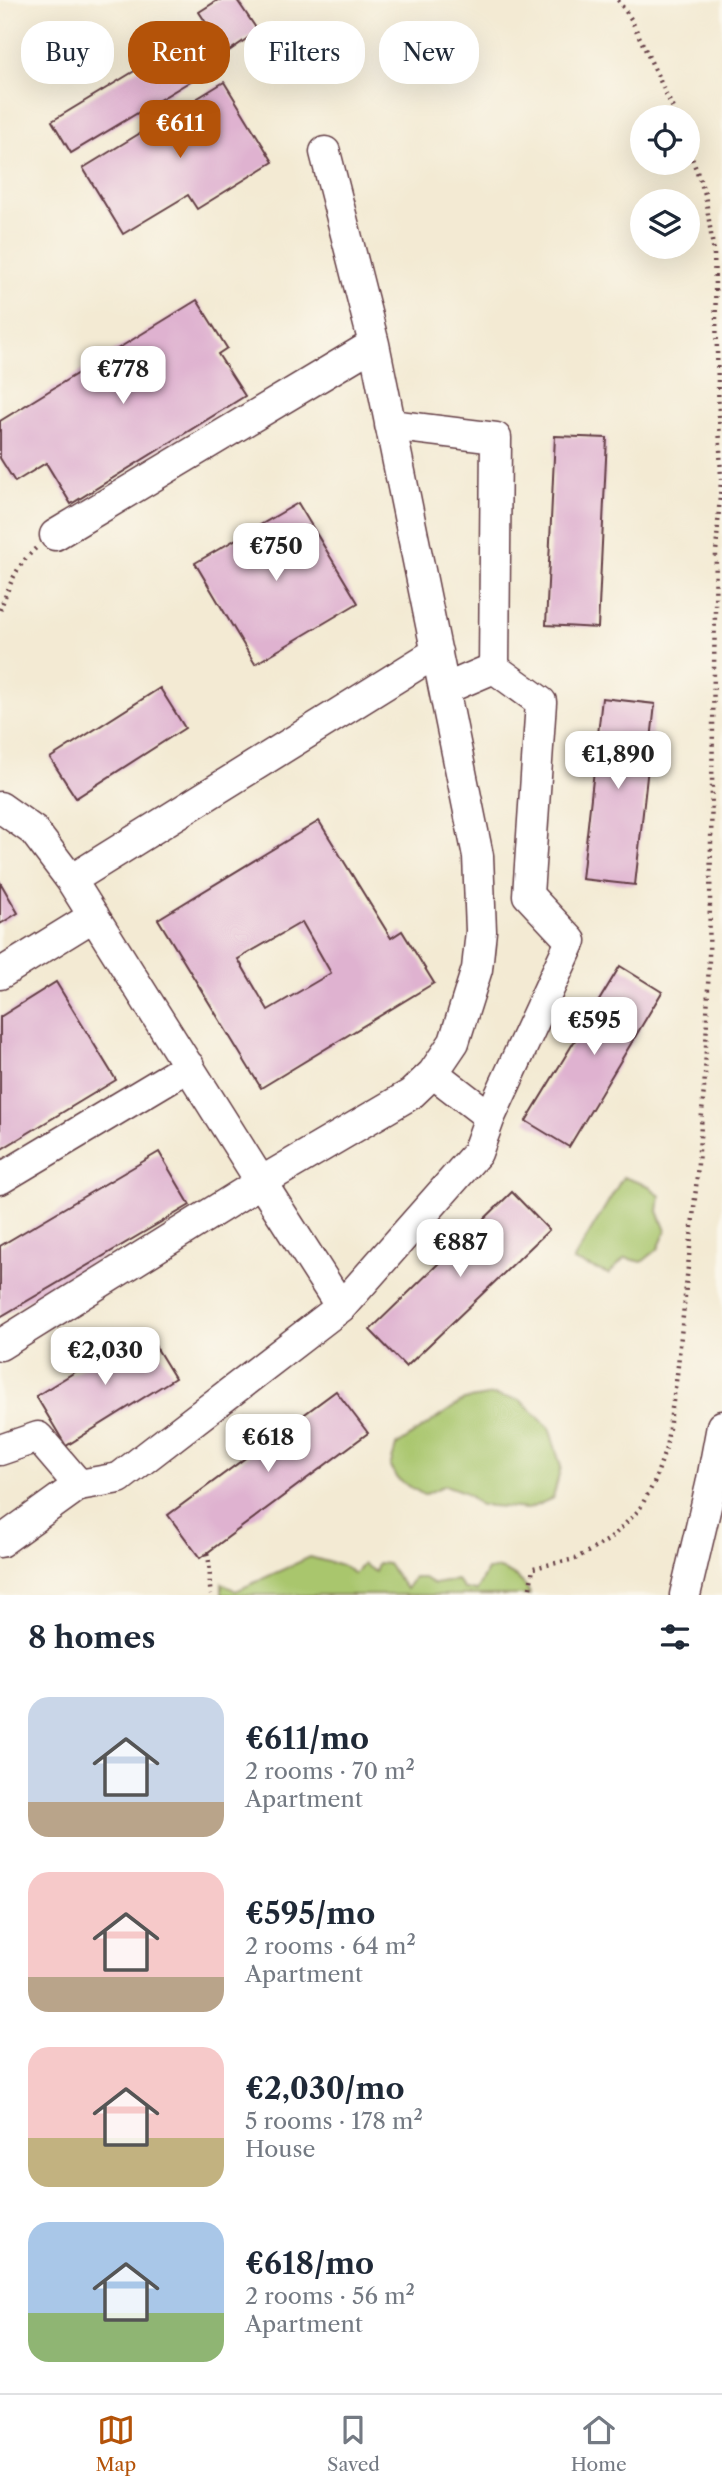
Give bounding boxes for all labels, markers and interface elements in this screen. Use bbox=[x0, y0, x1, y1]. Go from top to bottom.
chip: Buy bbox=[21, 21, 114, 84]
chip: Rent bbox=[128, 21, 230, 84]
chip: Filters bbox=[244, 21, 365, 84]
chip: New bbox=[379, 21, 479, 84]
pin: €611 bbox=[139, 100, 221, 160]
map controls bbox=[630, 105, 700, 259]
button: locate bbox=[630, 105, 700, 175]
text: €611 bbox=[155, 109, 205, 137]
button: layers bbox=[630, 189, 700, 259]
pin: €778 bbox=[82, 346, 164, 406]
text: €778 bbox=[97, 355, 149, 383]
pin: €750 bbox=[235, 524, 317, 583]
text: €750 bbox=[249, 532, 303, 560]
pin: €1,890 bbox=[561, 732, 675, 791]
text: €1,890 bbox=[581, 740, 655, 768]
pin: €595 bbox=[553, 998, 635, 1057]
text: €595 bbox=[567, 1006, 621, 1034]
pin: €887 bbox=[419, 1220, 501, 1279]
text: €887 bbox=[433, 1228, 487, 1256]
pin: €2,030 bbox=[48, 1328, 162, 1387]
text: €2,030 bbox=[67, 1336, 143, 1364]
pin: €618 bbox=[227, 1414, 309, 1474]
text: €618 bbox=[242, 1423, 294, 1451]
icon: filters bbox=[656, 1618, 694, 1656]
text: 8 homes bbox=[28, 1619, 155, 1656]
text: €611/mo bbox=[245, 1720, 369, 1757]
icon: home bbox=[84, 1725, 168, 1809]
text: 2 rooms · 70 m² bbox=[245, 1757, 415, 1785]
text: Apartment bbox=[245, 1785, 363, 1813]
text: €595/mo bbox=[245, 1895, 375, 1932]
icon: home bbox=[84, 1900, 168, 1984]
text: 2 rooms · 64 m² bbox=[245, 1932, 416, 1960]
text: Apartment bbox=[245, 1960, 363, 1988]
text: €2,030/mo bbox=[245, 2070, 405, 2107]
icon: home bbox=[84, 2075, 168, 2159]
text: 5 rooms · 178 m² bbox=[245, 2107, 423, 2135]
text: House bbox=[245, 2135, 315, 2163]
text: €618/mo bbox=[245, 2245, 374, 2282]
icon: home bbox=[84, 2250, 168, 2334]
text: 2 rooms · 56 m² bbox=[245, 2282, 415, 2310]
text: Apartment bbox=[245, 2310, 363, 2338]
tab: Map bbox=[95, 2411, 136, 2476]
tab: Saved bbox=[327, 2411, 380, 2476]
tab: Home bbox=[571, 2411, 627, 2476]

